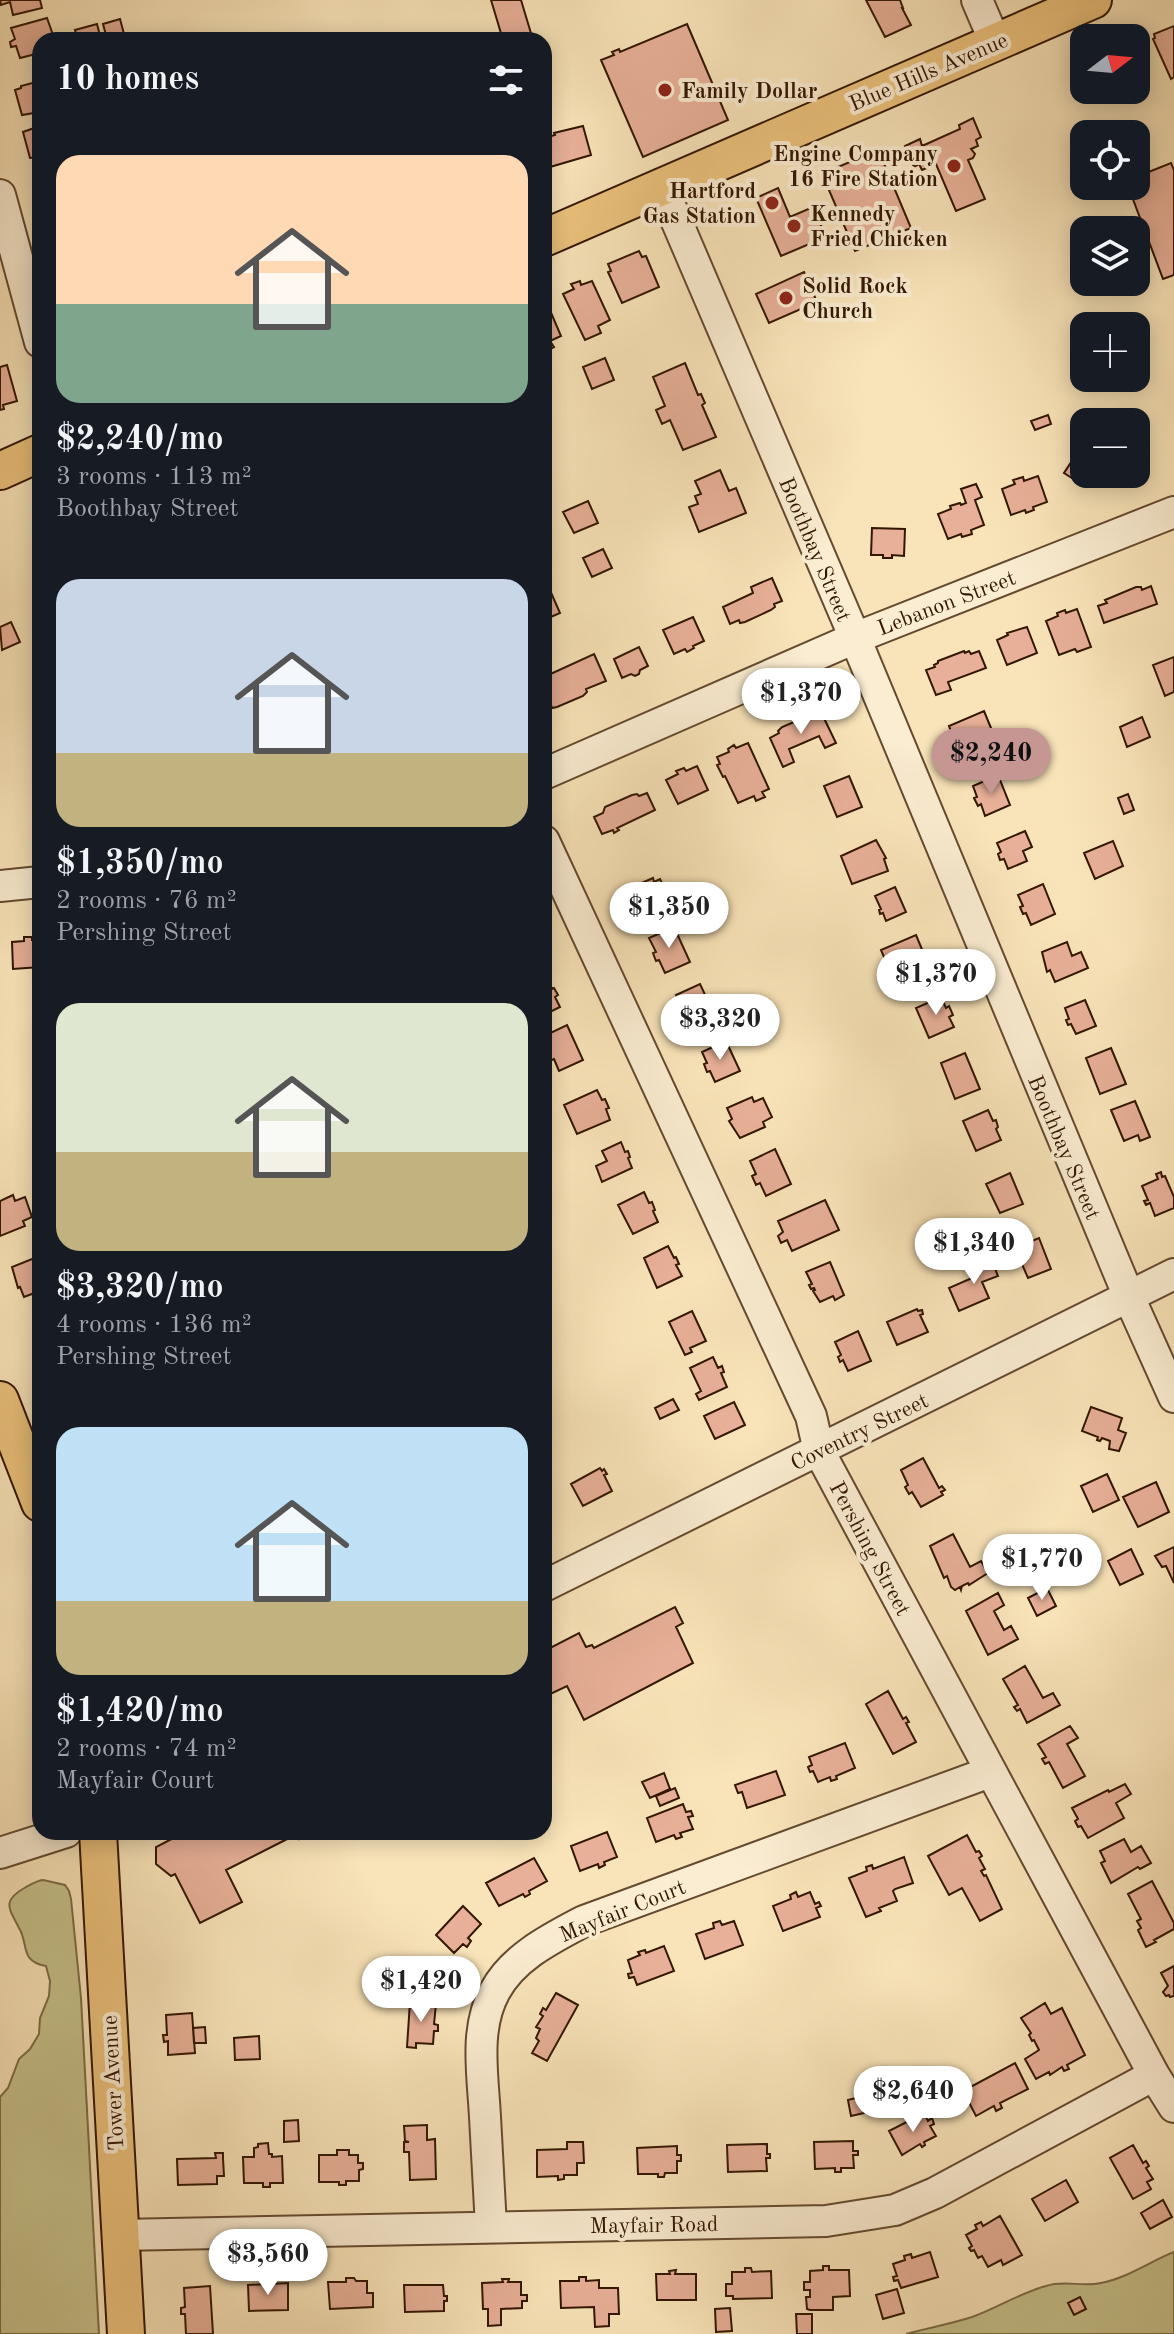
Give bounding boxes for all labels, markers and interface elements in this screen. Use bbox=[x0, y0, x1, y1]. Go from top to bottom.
north arrow bbox=[1070, 24, 1150, 104]
map controls bbox=[1070, 24, 1150, 488]
street label: Blue Hills Avenue bbox=[846, 30, 1011, 116]
icon: filters bbox=[484, 58, 528, 102]
text: 10 homes bbox=[56, 63, 199, 97]
marker: Family Dollar bbox=[656, 81, 674, 99]
place label: Family Dollar bbox=[681, 81, 817, 103]
button: locate bbox=[1070, 120, 1150, 200]
place label: Engine Company 16 Fire Station bbox=[773, 144, 938, 191]
marker: Engine Company 16 Fire Station bbox=[945, 157, 963, 175]
place label: Hartford Gas Station bbox=[643, 181, 756, 228]
marker: Hartford Gas Station bbox=[763, 194, 781, 212]
place label: Kennedy Fried Chicken bbox=[810, 204, 948, 251]
icon: home bbox=[220, 207, 364, 351]
button: layers bbox=[1070, 216, 1150, 296]
marker: Kennedy Fried Chicken bbox=[785, 217, 803, 235]
place label: Solid Rock Church bbox=[802, 276, 908, 323]
marker: Solid Rock Church bbox=[777, 289, 795, 307]
button: + bbox=[1070, 312, 1150, 392]
button: − bbox=[1070, 408, 1150, 488]
text: $2,240/mo bbox=[56, 423, 224, 457]
text: 3 rooms · 113 m² bbox=[56, 464, 252, 490]
street label: Boothbay Street bbox=[774, 474, 854, 625]
text: Boothbay Street bbox=[56, 496, 239, 522]
street label: Lebanon Street bbox=[875, 567, 1019, 640]
icon: home bbox=[220, 631, 364, 775]
pin: $1,370 bbox=[736, 668, 866, 736]
text: $1,370 bbox=[760, 681, 842, 707]
pin: $2,240 bbox=[926, 728, 1056, 796]
text: $2,240 bbox=[950, 741, 1032, 767]
text: $1,350/mo bbox=[56, 847, 224, 881]
pin: $1,350 bbox=[604, 882, 734, 950]
text: 2 rooms · 76 m² bbox=[56, 888, 237, 914]
text: $1,350 bbox=[628, 895, 710, 921]
text: Pershing Street bbox=[56, 920, 232, 946]
pin: $1,370 bbox=[871, 949, 1001, 1017]
text: $1,370 bbox=[895, 962, 977, 988]
pin: $3,320 bbox=[655, 994, 785, 1062]
text: $3,320 bbox=[679, 1007, 761, 1033]
icon: home bbox=[220, 1055, 364, 1199]
street label: Boothbay Street bbox=[1023, 1072, 1103, 1223]
pin: $1,340 bbox=[909, 1218, 1039, 1286]
text: $1,340 bbox=[933, 1231, 1015, 1257]
text: $3,320/mo bbox=[56, 1271, 224, 1305]
text: 4 rooms · 136 m² bbox=[56, 1312, 252, 1338]
text: Pershing Street bbox=[56, 1344, 232, 1370]
street label: Coventry Street bbox=[788, 1390, 932, 1476]
street label: Pershing Street bbox=[825, 1478, 914, 1620]
icon: home bbox=[220, 1479, 364, 1623]
pin: $1,770 bbox=[977, 1534, 1107, 1602]
text: $1,770 bbox=[1001, 1547, 1083, 1573]
text: $1,420/mo bbox=[56, 1695, 224, 1729]
text: 2 rooms · 74 m² bbox=[56, 1736, 237, 1762]
text: Mayfair Court bbox=[56, 1768, 214, 1794]
street label: Mayfair Court bbox=[557, 1877, 689, 1947]
pin: $1,420 bbox=[356, 1956, 486, 2024]
text: $1,420 bbox=[380, 1969, 462, 1995]
street label: Tower Avenue bbox=[99, 2014, 129, 2151]
pin: $2,640 bbox=[848, 2066, 978, 2134]
text: $2,640 bbox=[872, 2079, 954, 2105]
street label: Mayfair Road bbox=[589, 2214, 719, 2238]
pin: $3,560 bbox=[203, 2229, 333, 2297]
text: $3,560 bbox=[227, 2242, 309, 2268]

